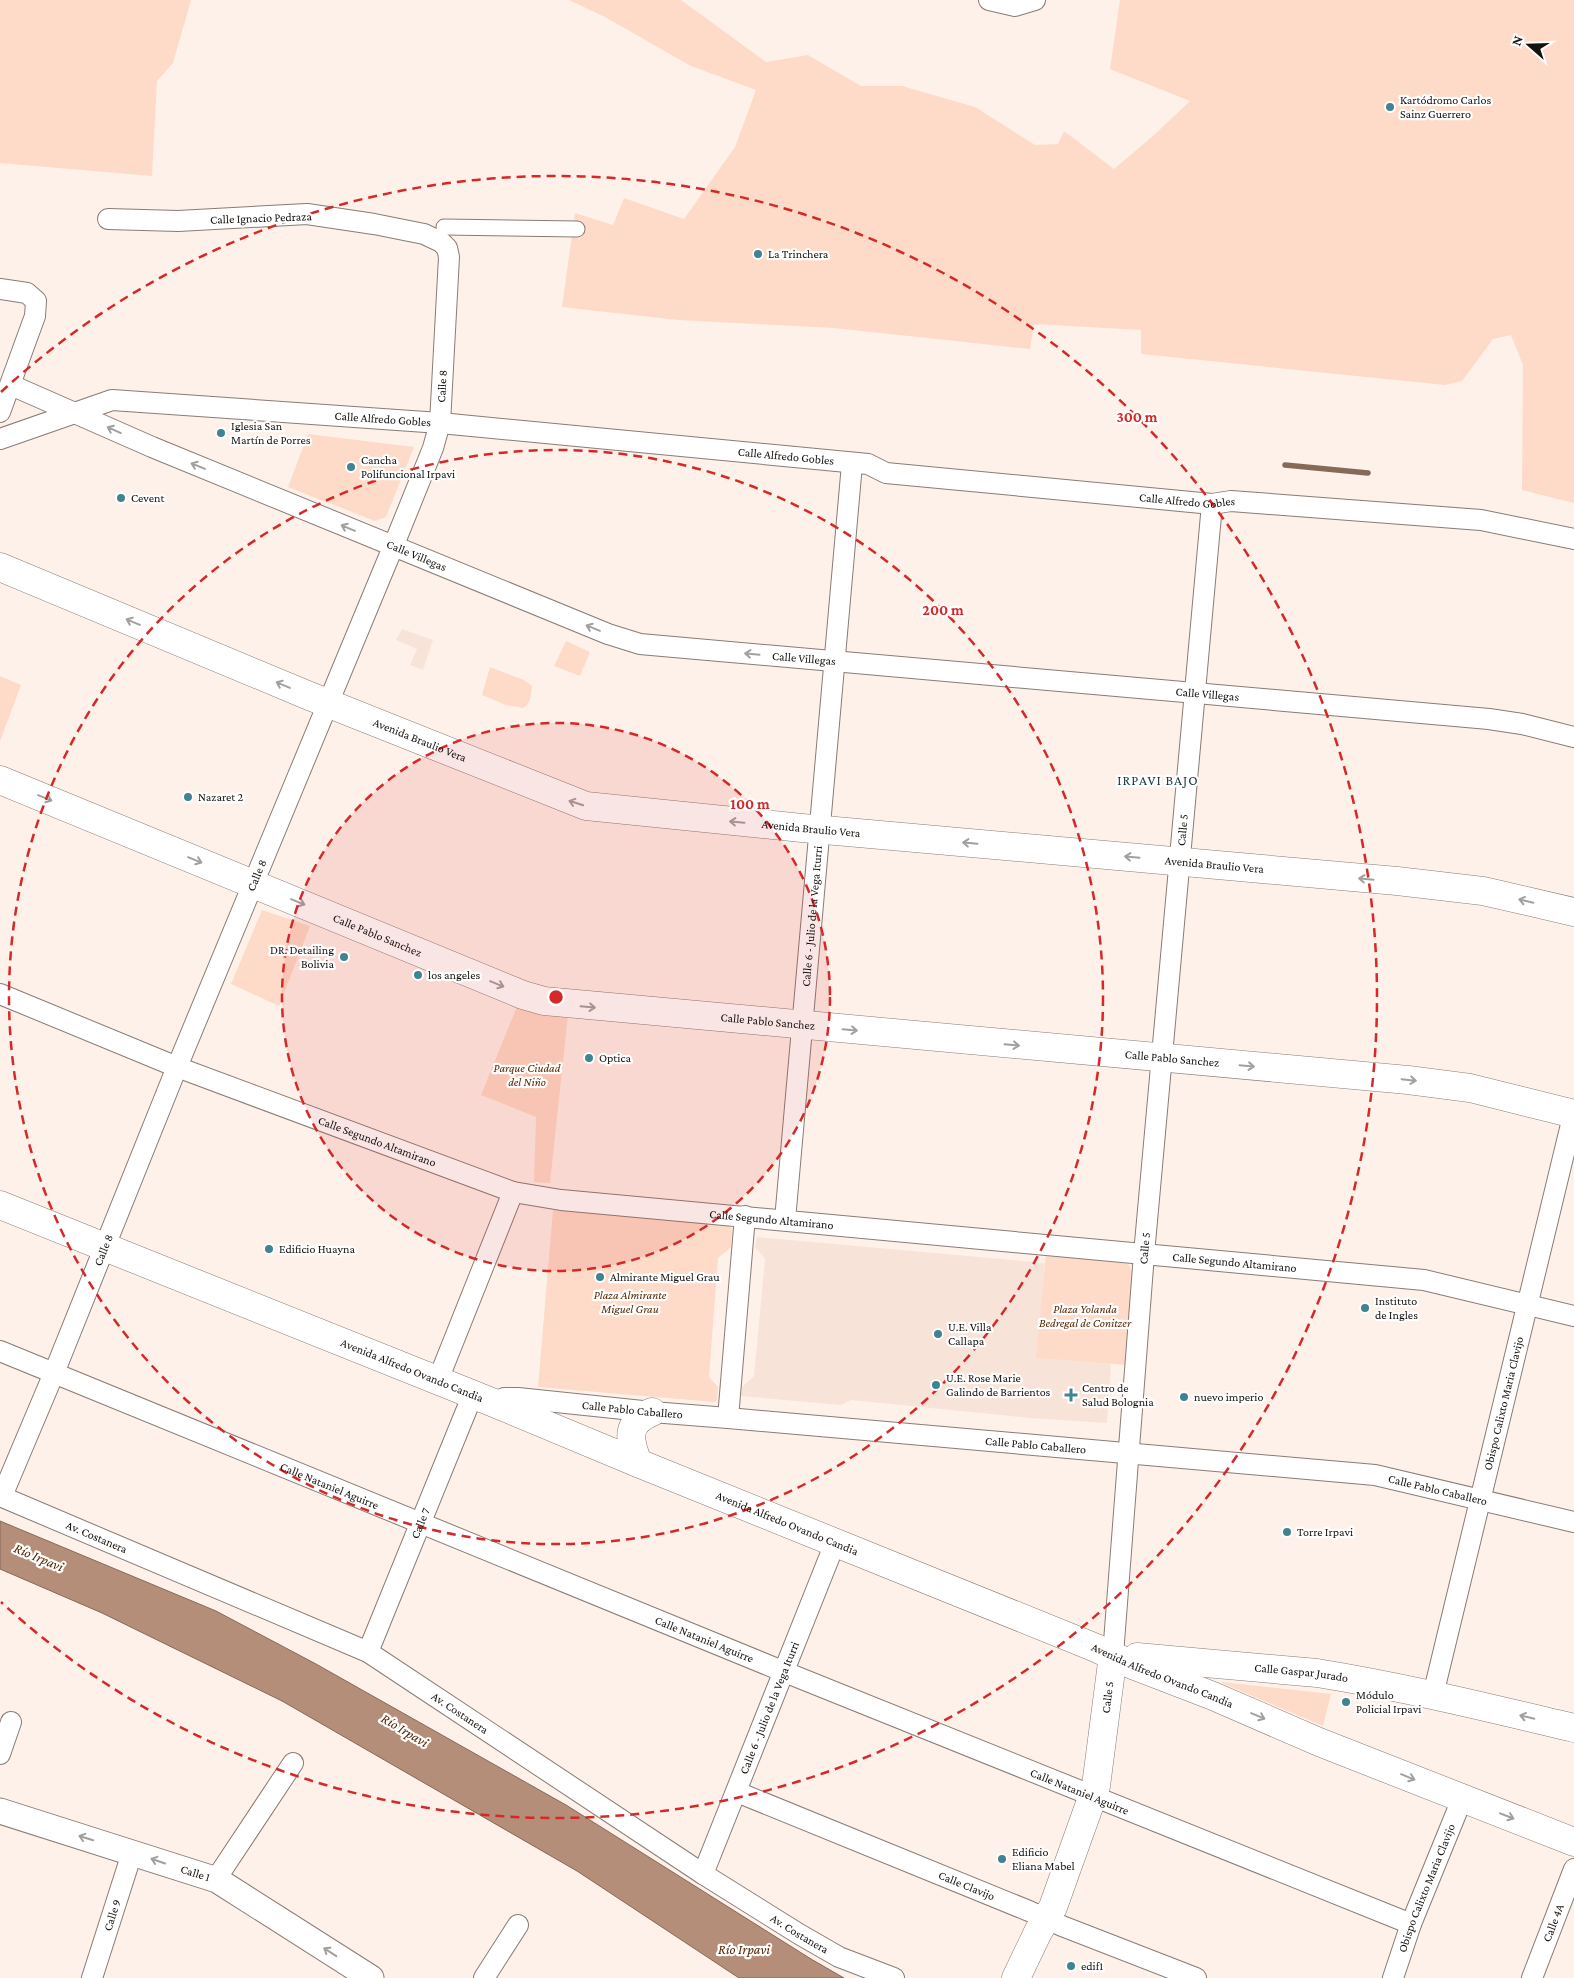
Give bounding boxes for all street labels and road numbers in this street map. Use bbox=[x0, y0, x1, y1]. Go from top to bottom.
street label: Calle Ignacio Pedraza bbox=[210, 209, 313, 227]
street label: Calle 8 bbox=[434, 369, 450, 403]
street label: Calle Alfredo Gobles bbox=[334, 409, 432, 429]
street label: Calle Alfredo Gobles bbox=[737, 445, 835, 468]
street label: Calle Alfredo Gobles bbox=[1138, 490, 1236, 511]
street label: Calle Villegas bbox=[384, 537, 449, 574]
street label: Calle Villegas bbox=[772, 649, 837, 668]
street label: Calle Villegas bbox=[1175, 684, 1240, 704]
street label: Avenida Braulio Vera bbox=[371, 715, 469, 765]
street label: Calle 5 bbox=[1174, 813, 1191, 847]
street label: Avenida Braulio Vera bbox=[761, 817, 861, 840]
street label: Calle 6 - Julio de la Vega Iturri bbox=[799, 845, 825, 987]
street label: Avenida Braulio Vera bbox=[1164, 853, 1265, 876]
street label: Calle 8 bbox=[244, 857, 269, 893]
street label: Calle Pablo Sanchez bbox=[331, 911, 424, 960]
street label: Calle Pablo Sanchez bbox=[720, 1010, 816, 1033]
street label: Calle Pablo Sanchez bbox=[1124, 1047, 1220, 1070]
street label: Calle Segundo Altamirano bbox=[316, 1113, 438, 1170]
street label: Calle Segundo Altamirano bbox=[709, 1207, 834, 1232]
street label: Calle 8 bbox=[91, 1232, 116, 1268]
street label: Calle 5 bbox=[1136, 1232, 1153, 1265]
street label: Calle Segundo Altamirano bbox=[1172, 1250, 1297, 1275]
street label: Avenida Alfredo Ovando Candia bbox=[339, 1335, 486, 1405]
street label: Obispo Calixto Maria Clavijo bbox=[1481, 1335, 1526, 1472]
street label: Calle Pablo Caballero bbox=[581, 1398, 683, 1421]
street label: Calle Pablo Caballero bbox=[985, 1434, 1087, 1457]
street label: Calle Nataniel Aguirre bbox=[278, 1459, 381, 1512]
street label: Calle Pablo Caballero bbox=[1387, 1471, 1489, 1508]
street label: Avenida Alfredo Ovando Candia bbox=[714, 1488, 861, 1558]
street label: Calle 7 bbox=[408, 1505, 433, 1541]
street label: Av. Costanera bbox=[64, 1518, 130, 1556]
street label: Calle Nataniel Aguirre bbox=[653, 1613, 756, 1666]
street label: Calle 6 - Julio de la Vega Iturri bbox=[737, 1639, 802, 1776]
street label: Avenida Alfredo Ovando Candia bbox=[1089, 1640, 1236, 1711]
street label: Calle Gaspar Jurado bbox=[1254, 1660, 1349, 1685]
street label: Calle 5 bbox=[1099, 1680, 1117, 1714]
street label: Av. Costanera bbox=[429, 1689, 491, 1737]
street label: Calle Nataniel Aguirre bbox=[1028, 1765, 1131, 1818]
street label: Obispo Calixto Maria Clavijo bbox=[1395, 1822, 1458, 1954]
street label: Calle 1 bbox=[179, 1862, 212, 1884]
street label: Calle Clavijo bbox=[936, 1868, 997, 1903]
street label: Calle 9 bbox=[100, 1898, 124, 1933]
street label: Calle 4A bbox=[1540, 1902, 1567, 1944]
street label: Av. Costanera bbox=[768, 1911, 831, 1957]

